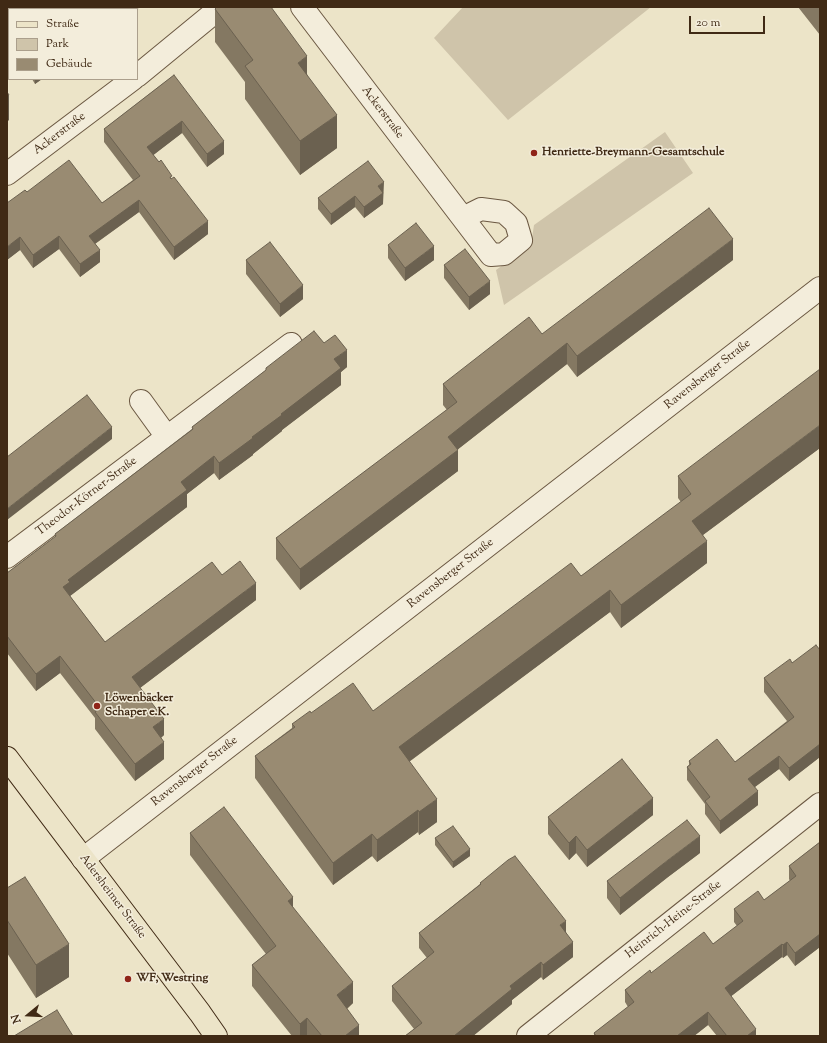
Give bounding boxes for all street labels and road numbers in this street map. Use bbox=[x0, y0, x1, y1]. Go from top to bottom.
street label: Ackerstraße bbox=[358, 84, 406, 142]
street label: Ackerstraße bbox=[31, 110, 89, 158]
street label: Ravensberger Straße bbox=[662, 337, 754, 413]
street label: Theodor-Körner-Straße bbox=[34, 454, 140, 540]
street label: Ravensberger Straße bbox=[405, 536, 497, 612]
street label: Ravensberger Straße bbox=[149, 734, 241, 810]
street label: Adersheimer Straße bbox=[75, 852, 149, 942]
street label: Heinrich-Heine-Straße bbox=[623, 878, 725, 962]

